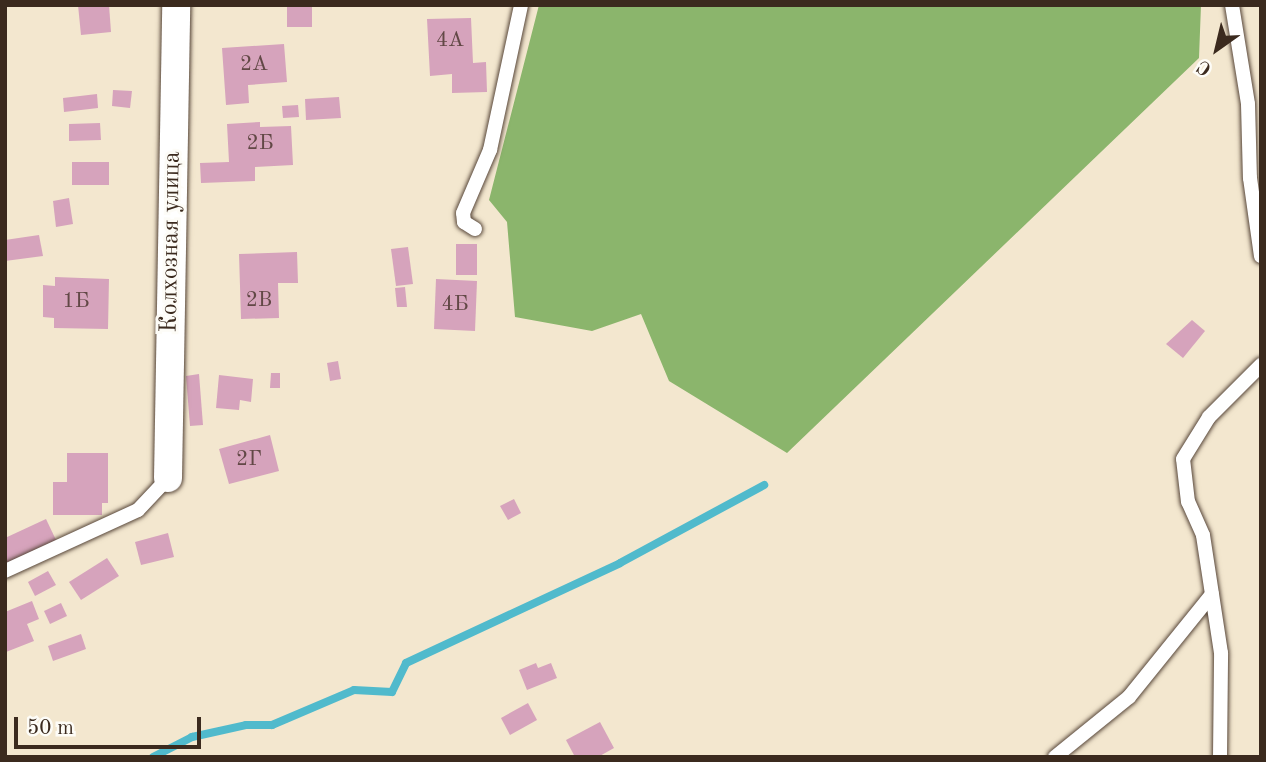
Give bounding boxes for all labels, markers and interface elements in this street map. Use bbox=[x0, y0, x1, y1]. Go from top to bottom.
north arrow bbox=[1182, 14, 1252, 84]
house number: 4А bbox=[436, 28, 464, 54]
house number: 2А bbox=[240, 52, 268, 78]
text: С bbox=[1194, 55, 1215, 78]
house number: 2Б bbox=[246, 131, 274, 157]
street label: Колхозная улица bbox=[156, 151, 188, 333]
house number: 2В bbox=[246, 288, 272, 314]
house number: 1Б bbox=[62, 289, 90, 315]
house number: 4Б bbox=[441, 292, 469, 318]
house number: 2Г bbox=[236, 447, 262, 473]
scale bar bbox=[18, 702, 205, 746]
text: 50 m bbox=[27, 718, 74, 739]

